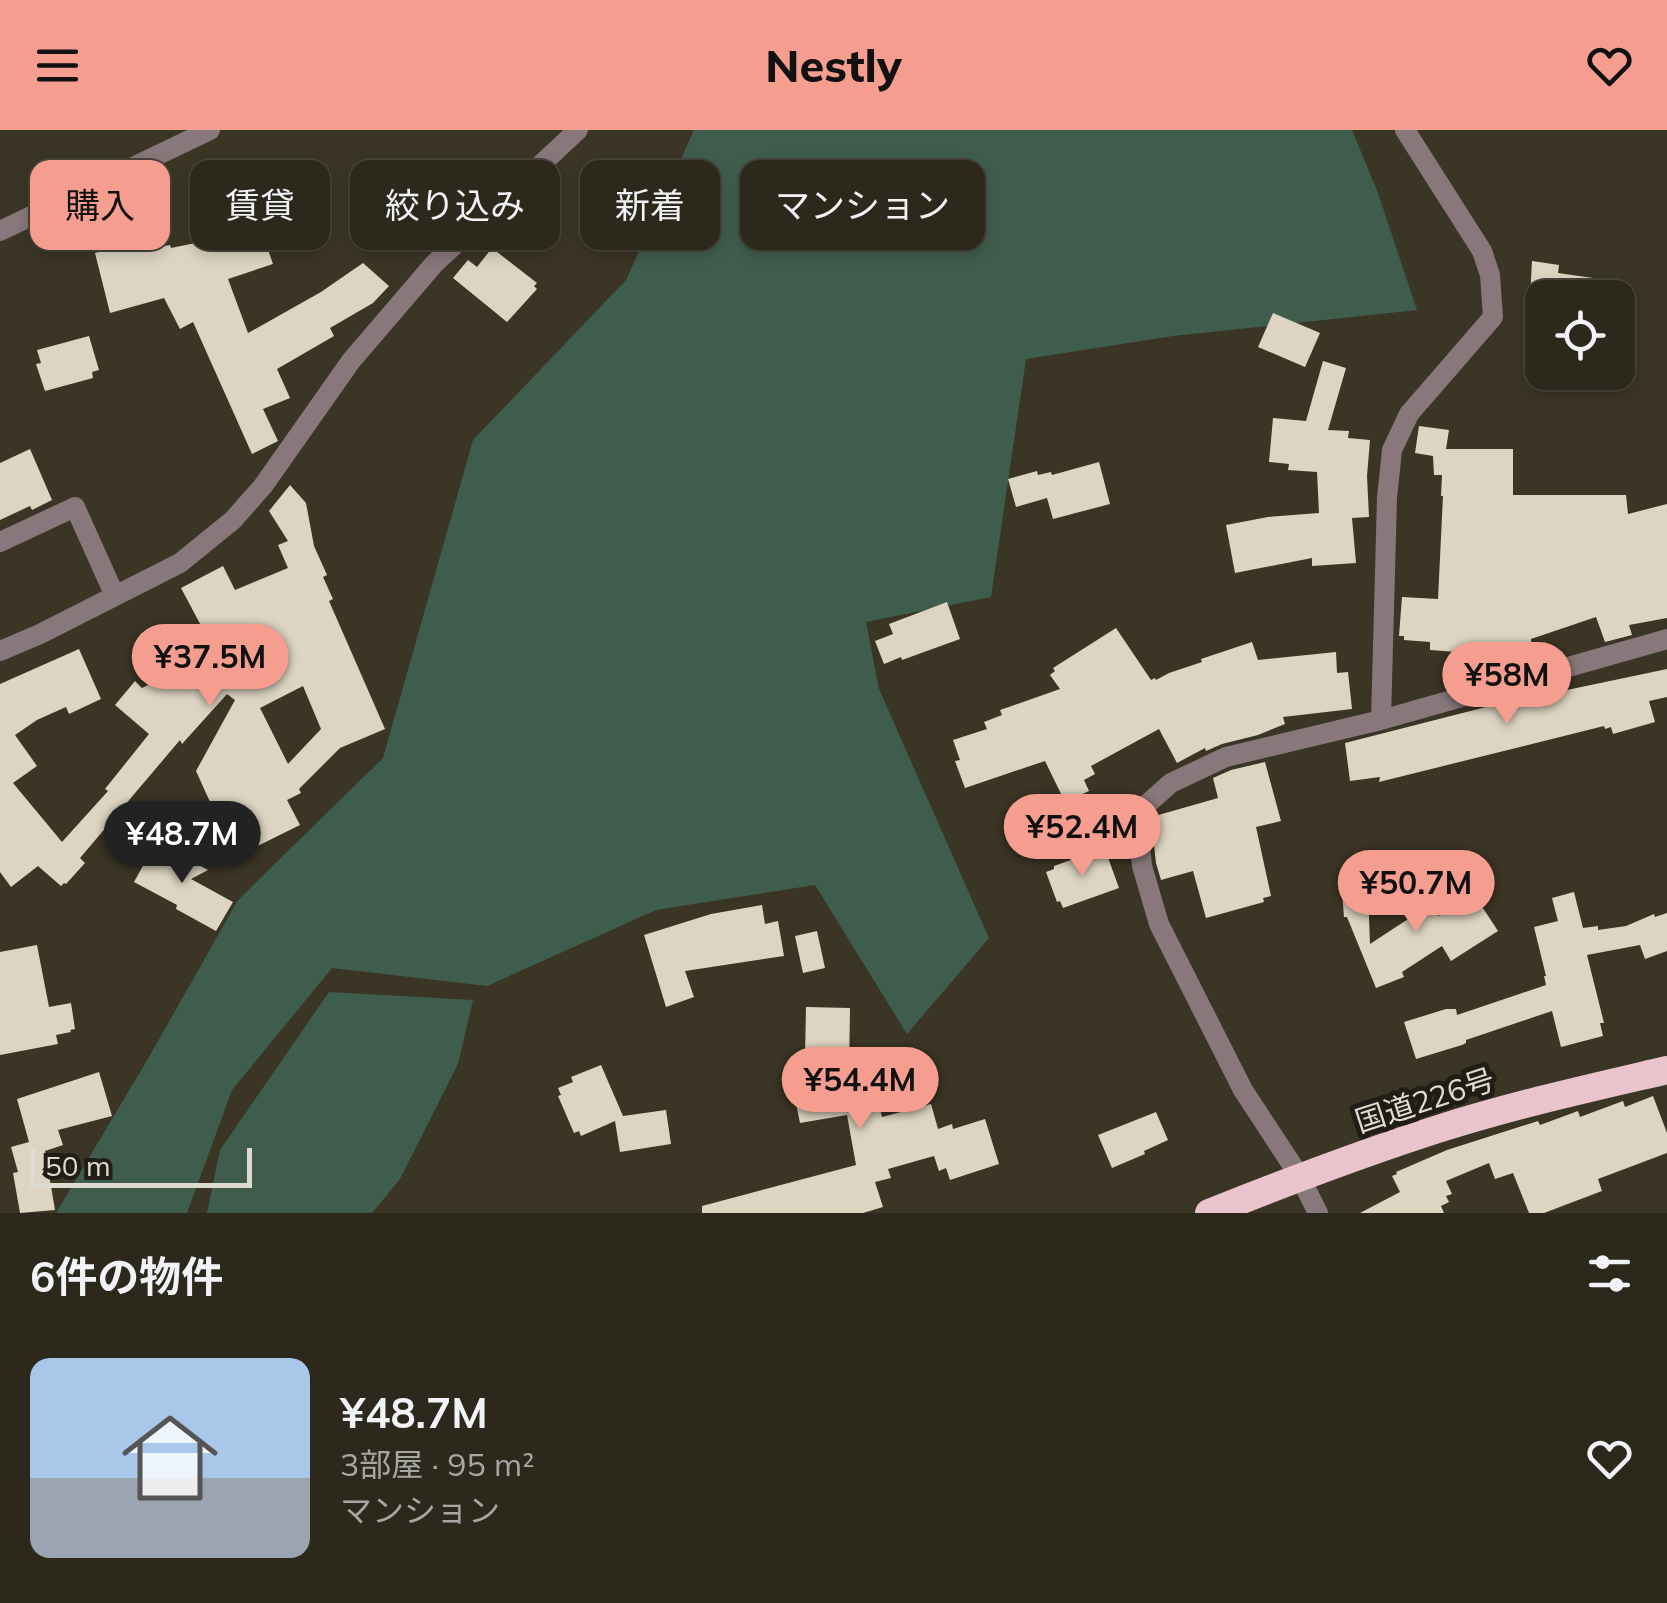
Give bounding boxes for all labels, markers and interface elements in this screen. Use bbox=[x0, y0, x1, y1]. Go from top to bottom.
text: Nestly bbox=[765, 37, 902, 93]
icon: menu bbox=[30, 38, 85, 93]
icon: heart bbox=[1582, 38, 1637, 93]
chip: 購入 bbox=[30, 160, 170, 250]
chip: 賃貸 bbox=[190, 160, 330, 250]
chip: 絞り込み bbox=[350, 160, 560, 250]
chip: 新着 bbox=[580, 160, 720, 250]
chip: マンション bbox=[740, 160, 985, 250]
map controls bbox=[1525, 280, 1635, 390]
button: locate bbox=[1525, 280, 1635, 390]
pin: ¥37.5M bbox=[129, 624, 291, 709]
text: ¥37.5M bbox=[154, 636, 266, 676]
pin: ¥58M bbox=[1448, 642, 1566, 727]
text: ¥58M bbox=[1464, 654, 1550, 694]
pin: ¥52.4M bbox=[1001, 794, 1163, 879]
pin: ¥48.7M bbox=[101, 801, 263, 886]
text: ¥52.4M bbox=[1026, 806, 1138, 846]
text: ¥48.7M bbox=[126, 813, 238, 853]
pin: ¥50.7M bbox=[1335, 850, 1497, 935]
text: ¥50.7M bbox=[1360, 862, 1472, 902]
pin: ¥54.4M bbox=[779, 1047, 941, 1132]
text: ¥54.4M bbox=[804, 1059, 916, 1099]
street label: 国道226号 bbox=[1350, 1060, 1499, 1140]
scale bar bbox=[30, 1143, 252, 1188]
text: 50 m bbox=[45, 1148, 111, 1183]
icon: filters bbox=[1582, 1246, 1637, 1301]
text: 6件の物件 bbox=[30, 1250, 223, 1303]
text: ¥48.7M bbox=[340, 1386, 488, 1439]
icon: home bbox=[110, 1398, 230, 1518]
icon: heart bbox=[1582, 1431, 1637, 1486]
text: 3部屋 · 95 m² bbox=[340, 1444, 534, 1484]
text: マンション bbox=[340, 1490, 500, 1530]

